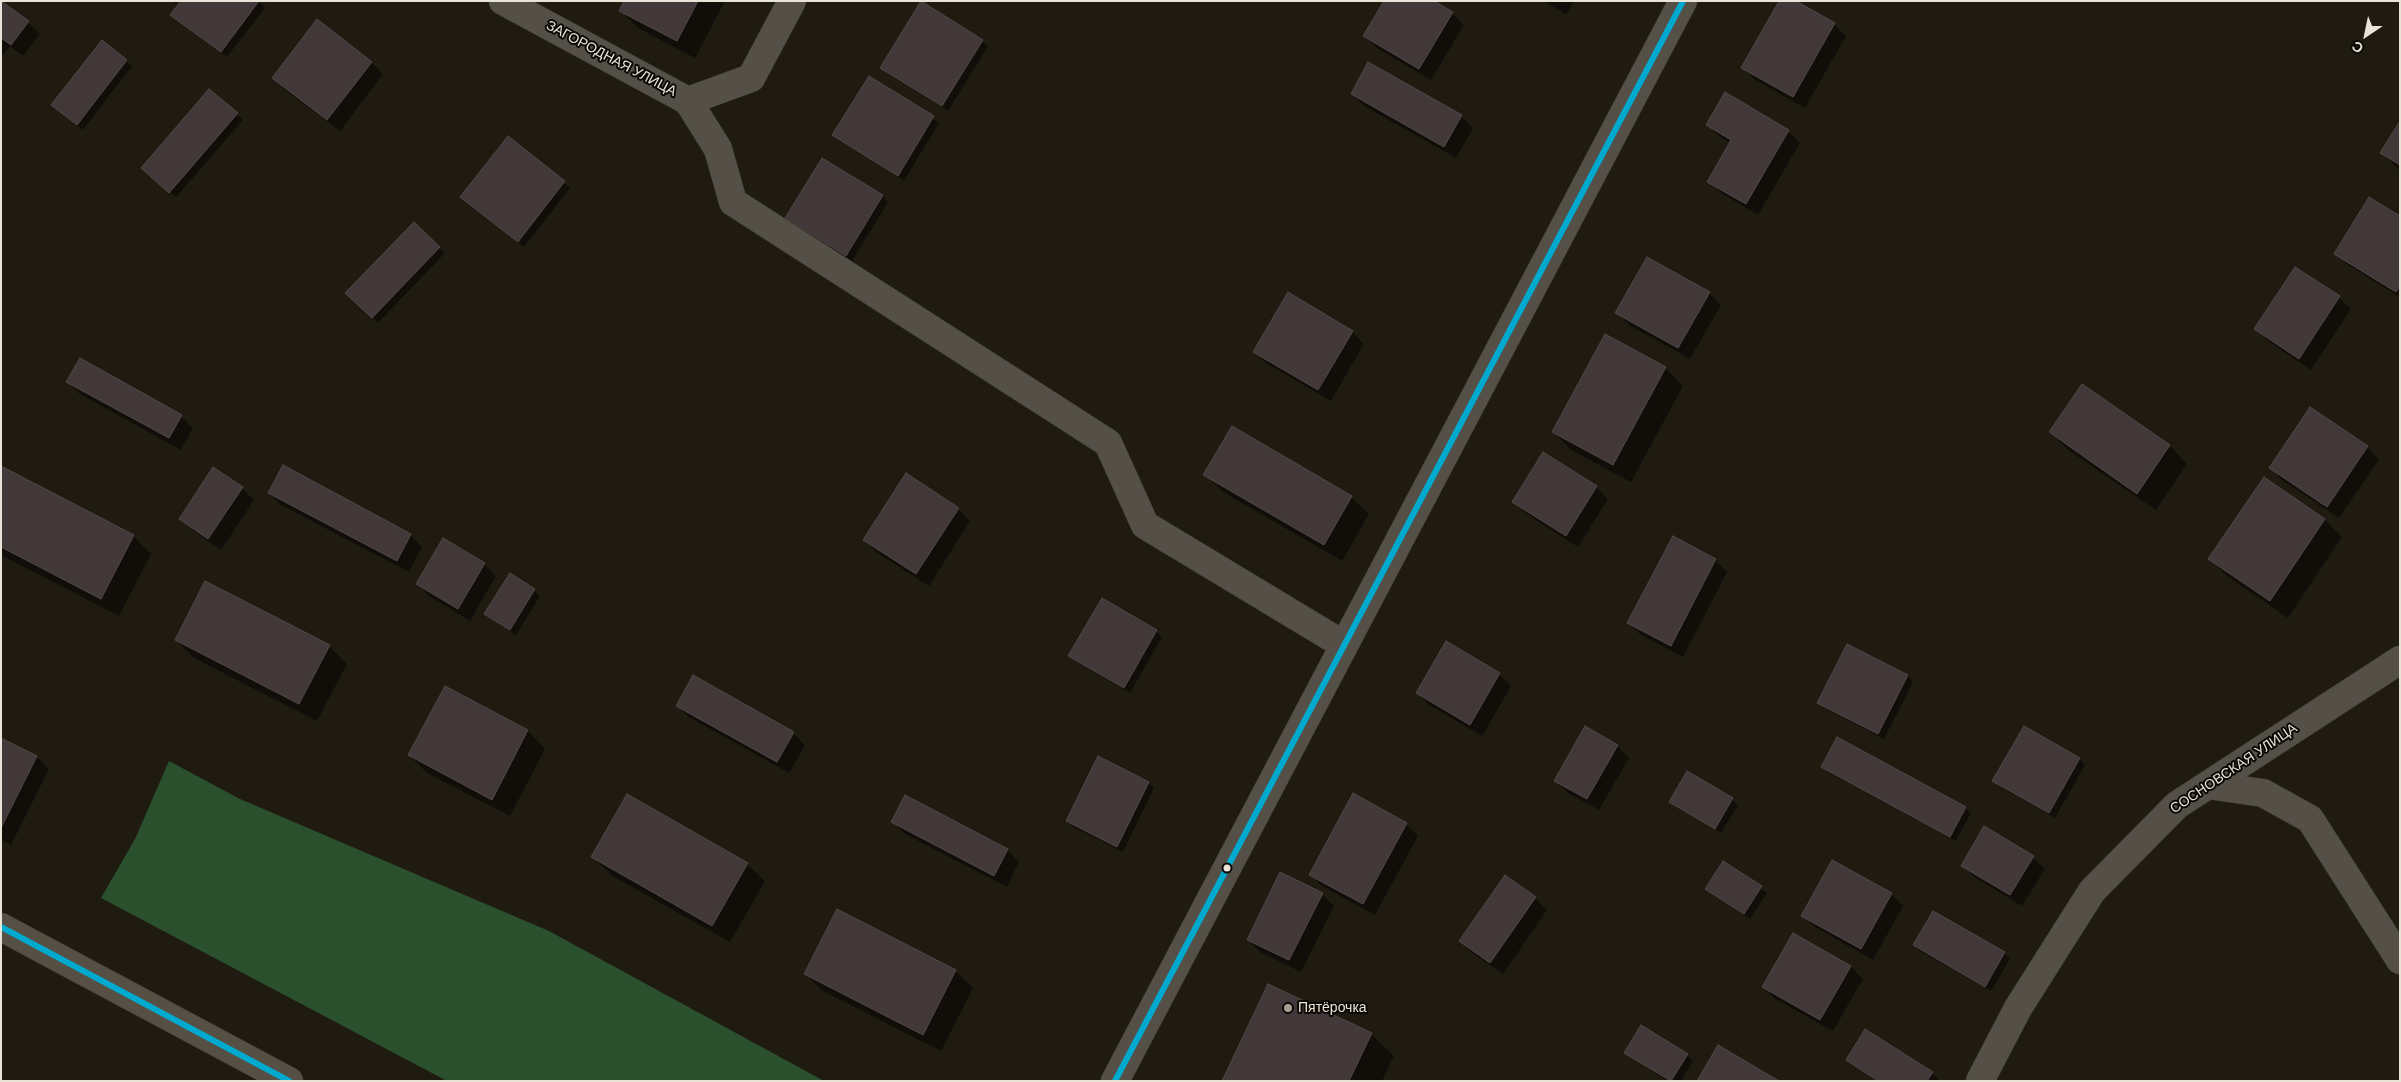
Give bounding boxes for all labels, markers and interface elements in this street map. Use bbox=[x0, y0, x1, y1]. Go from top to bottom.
north arrow bbox=[2341, 10, 2391, 60]
street label: ЗАГОРОДНАЯ УЛИЦА bbox=[543, 17, 679, 101]
text: С bbox=[2348, 37, 2367, 58]
street label: СОСНОВСКАЯ УЛИЦА bbox=[2167, 720, 2301, 818]
unlabelled marker bbox=[1222, 863, 1232, 873]
place label: Пятёрочка bbox=[1298, 1000, 1367, 1016]
marker: Пятёрочка bbox=[1282, 1002, 1294, 1014]

